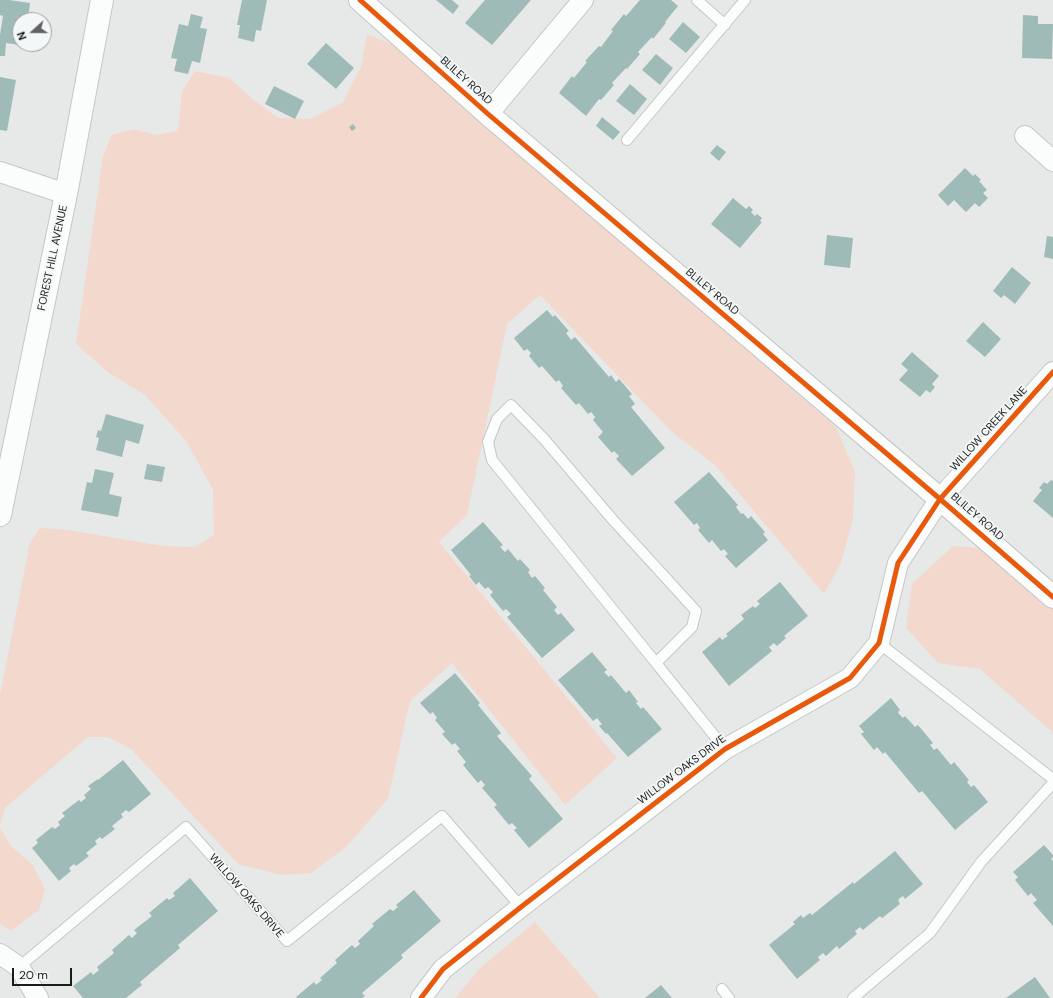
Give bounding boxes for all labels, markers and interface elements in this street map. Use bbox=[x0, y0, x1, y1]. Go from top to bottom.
north arrow bbox=[12, 12, 52, 52]
text: N bbox=[14, 30, 30, 42]
street label: BLILEY ROAD bbox=[437, 54, 495, 108]
street label: FOREST HILL AVENUE bbox=[35, 204, 71, 312]
street label: BLILEY ROAD bbox=[683, 266, 741, 318]
street label: WILLOW CREEK LANE bbox=[948, 384, 1030, 474]
street label: BLILEY ROAD bbox=[948, 490, 1006, 544]
street label: WILLOW OAKS DRIVE bbox=[635, 732, 729, 808]
street label: WILLOW OAKS DRIVE bbox=[206, 851, 286, 941]
scale bar bbox=[14, 960, 74, 986]
text: 20 m bbox=[19, 967, 48, 983]

